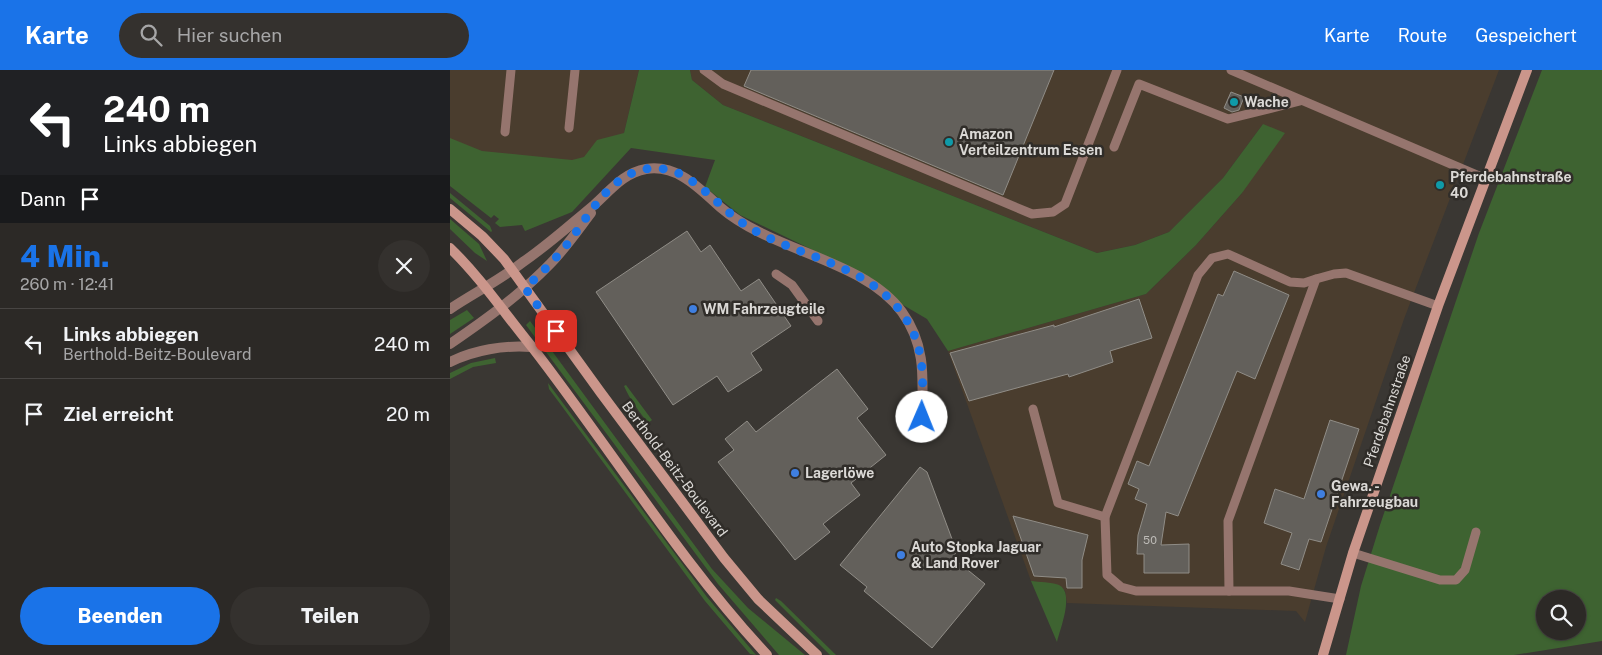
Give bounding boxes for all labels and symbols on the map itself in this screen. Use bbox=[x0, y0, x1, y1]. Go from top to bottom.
place label: Wache bbox=[1244, 94, 1289, 110]
marker: Wache bbox=[1228, 96, 1240, 108]
place label: Amazon Verteilzentrum Essen bbox=[959, 126, 1103, 158]
marker: Amazon Verteilzentrum Essen bbox=[943, 136, 955, 148]
place label: Pferdebahnstraße 40 bbox=[1450, 169, 1572, 201]
marker: Pferdebahnstraße 40 bbox=[1434, 179, 1446, 191]
place label: WM Fahrzeugteile bbox=[703, 301, 825, 317]
marker: WM Fahrzeugteile bbox=[687, 303, 699, 315]
pin bbox=[535, 310, 577, 352]
street label: Pferdebahnstraße bbox=[1360, 353, 1414, 469]
position arrow bbox=[895, 390, 947, 442]
street label: Berthold-Beitz-Boulevard bbox=[619, 398, 731, 540]
place label: Lagerlöwe bbox=[805, 465, 874, 481]
marker: Lagerlöwe bbox=[789, 467, 801, 479]
place label: Gewa. - Fahrzeugbau bbox=[1331, 478, 1418, 510]
marker: Gewa. - Fahrzeugbau bbox=[1315, 488, 1327, 500]
house number: 50 bbox=[1143, 534, 1157, 546]
place label: Auto Stopka Jaguar & Land Rover bbox=[911, 539, 1041, 571]
marker: Auto Stopka Jaguar & Land Rover bbox=[895, 549, 907, 561]

